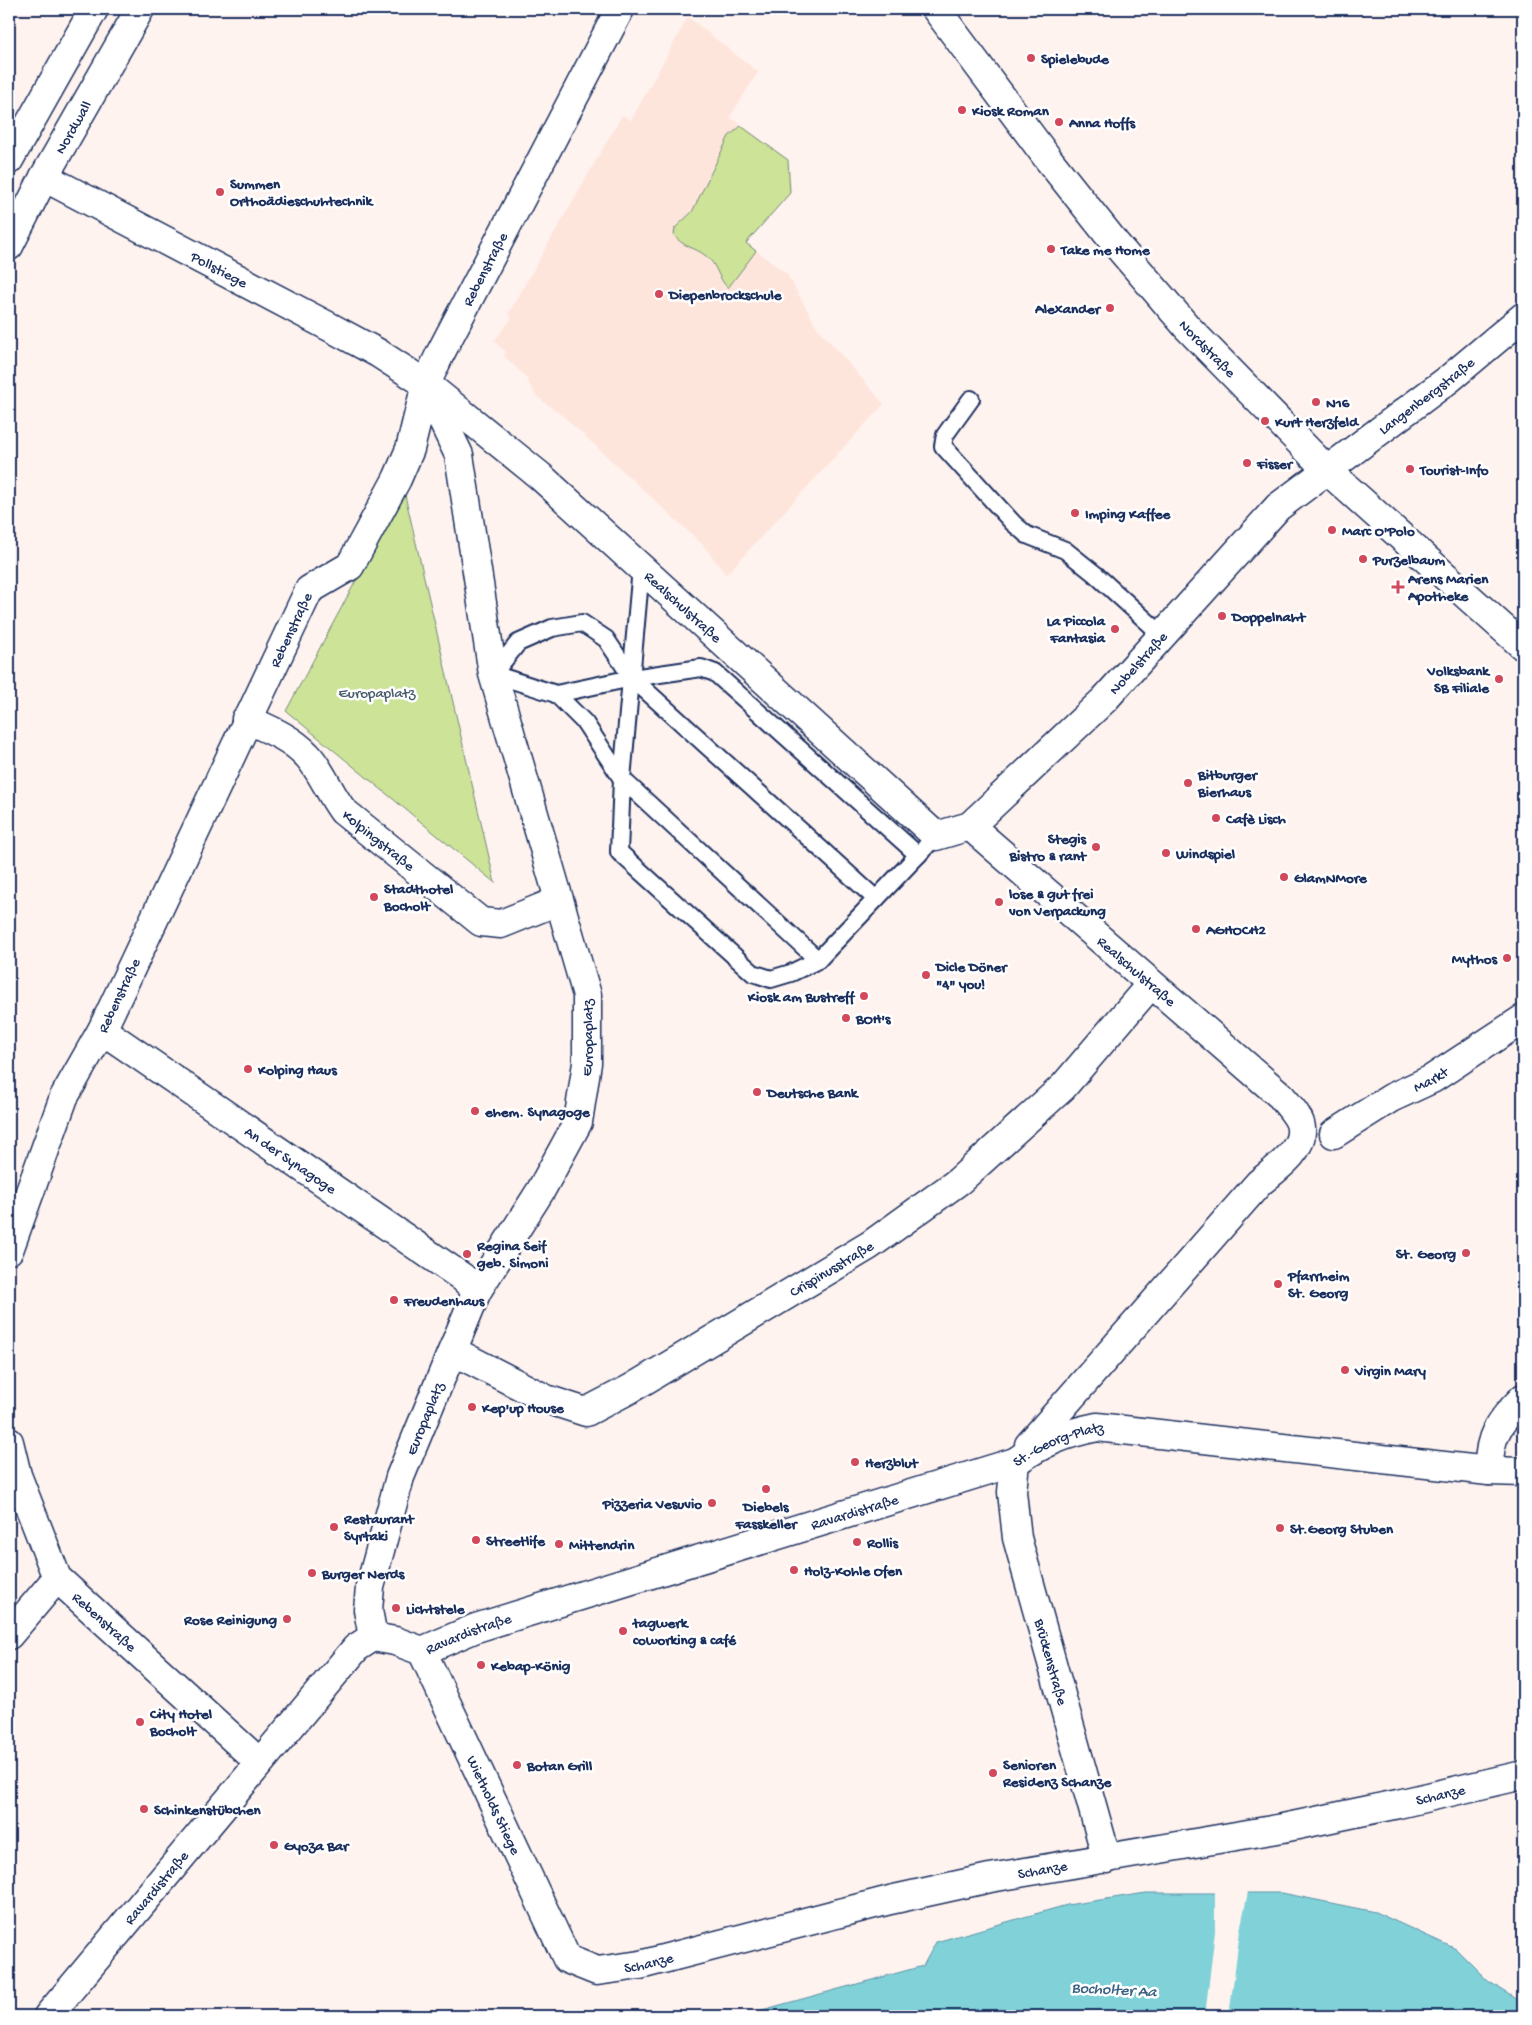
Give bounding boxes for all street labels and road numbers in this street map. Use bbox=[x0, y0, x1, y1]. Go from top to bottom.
street label: Nordwall bbox=[52, 98, 97, 158]
street label: Rebenstraße bbox=[460, 230, 513, 310]
street label: Pollstiege bbox=[186, 248, 250, 293]
street label: Nordstraße bbox=[1174, 317, 1239, 383]
street label: Langenbergstraße bbox=[1376, 354, 1479, 439]
street label: Realschulstraße bbox=[640, 568, 725, 648]
street label: Rebenstraße bbox=[267, 590, 318, 671]
street label: Nobelstraße bbox=[1106, 629, 1172, 699]
street label: Kolpingstraße bbox=[338, 807, 418, 876]
street label: Realschulstraße bbox=[1092, 933, 1179, 1012]
street label: Rebenstraße bbox=[95, 956, 146, 1036]
street label: Europaplatz bbox=[578, 999, 598, 1078]
street label: Markt bbox=[1411, 1063, 1454, 1097]
street label: An der Synagoge bbox=[240, 1123, 339, 1199]
street label: Crispinusstraße bbox=[787, 1238, 878, 1302]
street label: Europaplatz bbox=[403, 1380, 449, 1458]
street label: St.-Georg-Platz bbox=[1010, 1420, 1106, 1472]
street label: Ravardistraße bbox=[809, 1491, 901, 1535]
street label: Rebenstraße bbox=[68, 1589, 139, 1657]
street label: Ravardistraße bbox=[423, 1611, 514, 1659]
street label: Brückenstraße bbox=[1029, 1616, 1071, 1708]
street label: Wietholds Stiege bbox=[462, 1753, 524, 1858]
street label: Schanze bbox=[1414, 1782, 1467, 1811]
street label: Ravardistraße bbox=[121, 1848, 194, 1929]
street label: Schanze bbox=[1017, 1858, 1069, 1884]
street label: Schanze bbox=[623, 1950, 676, 1978]

